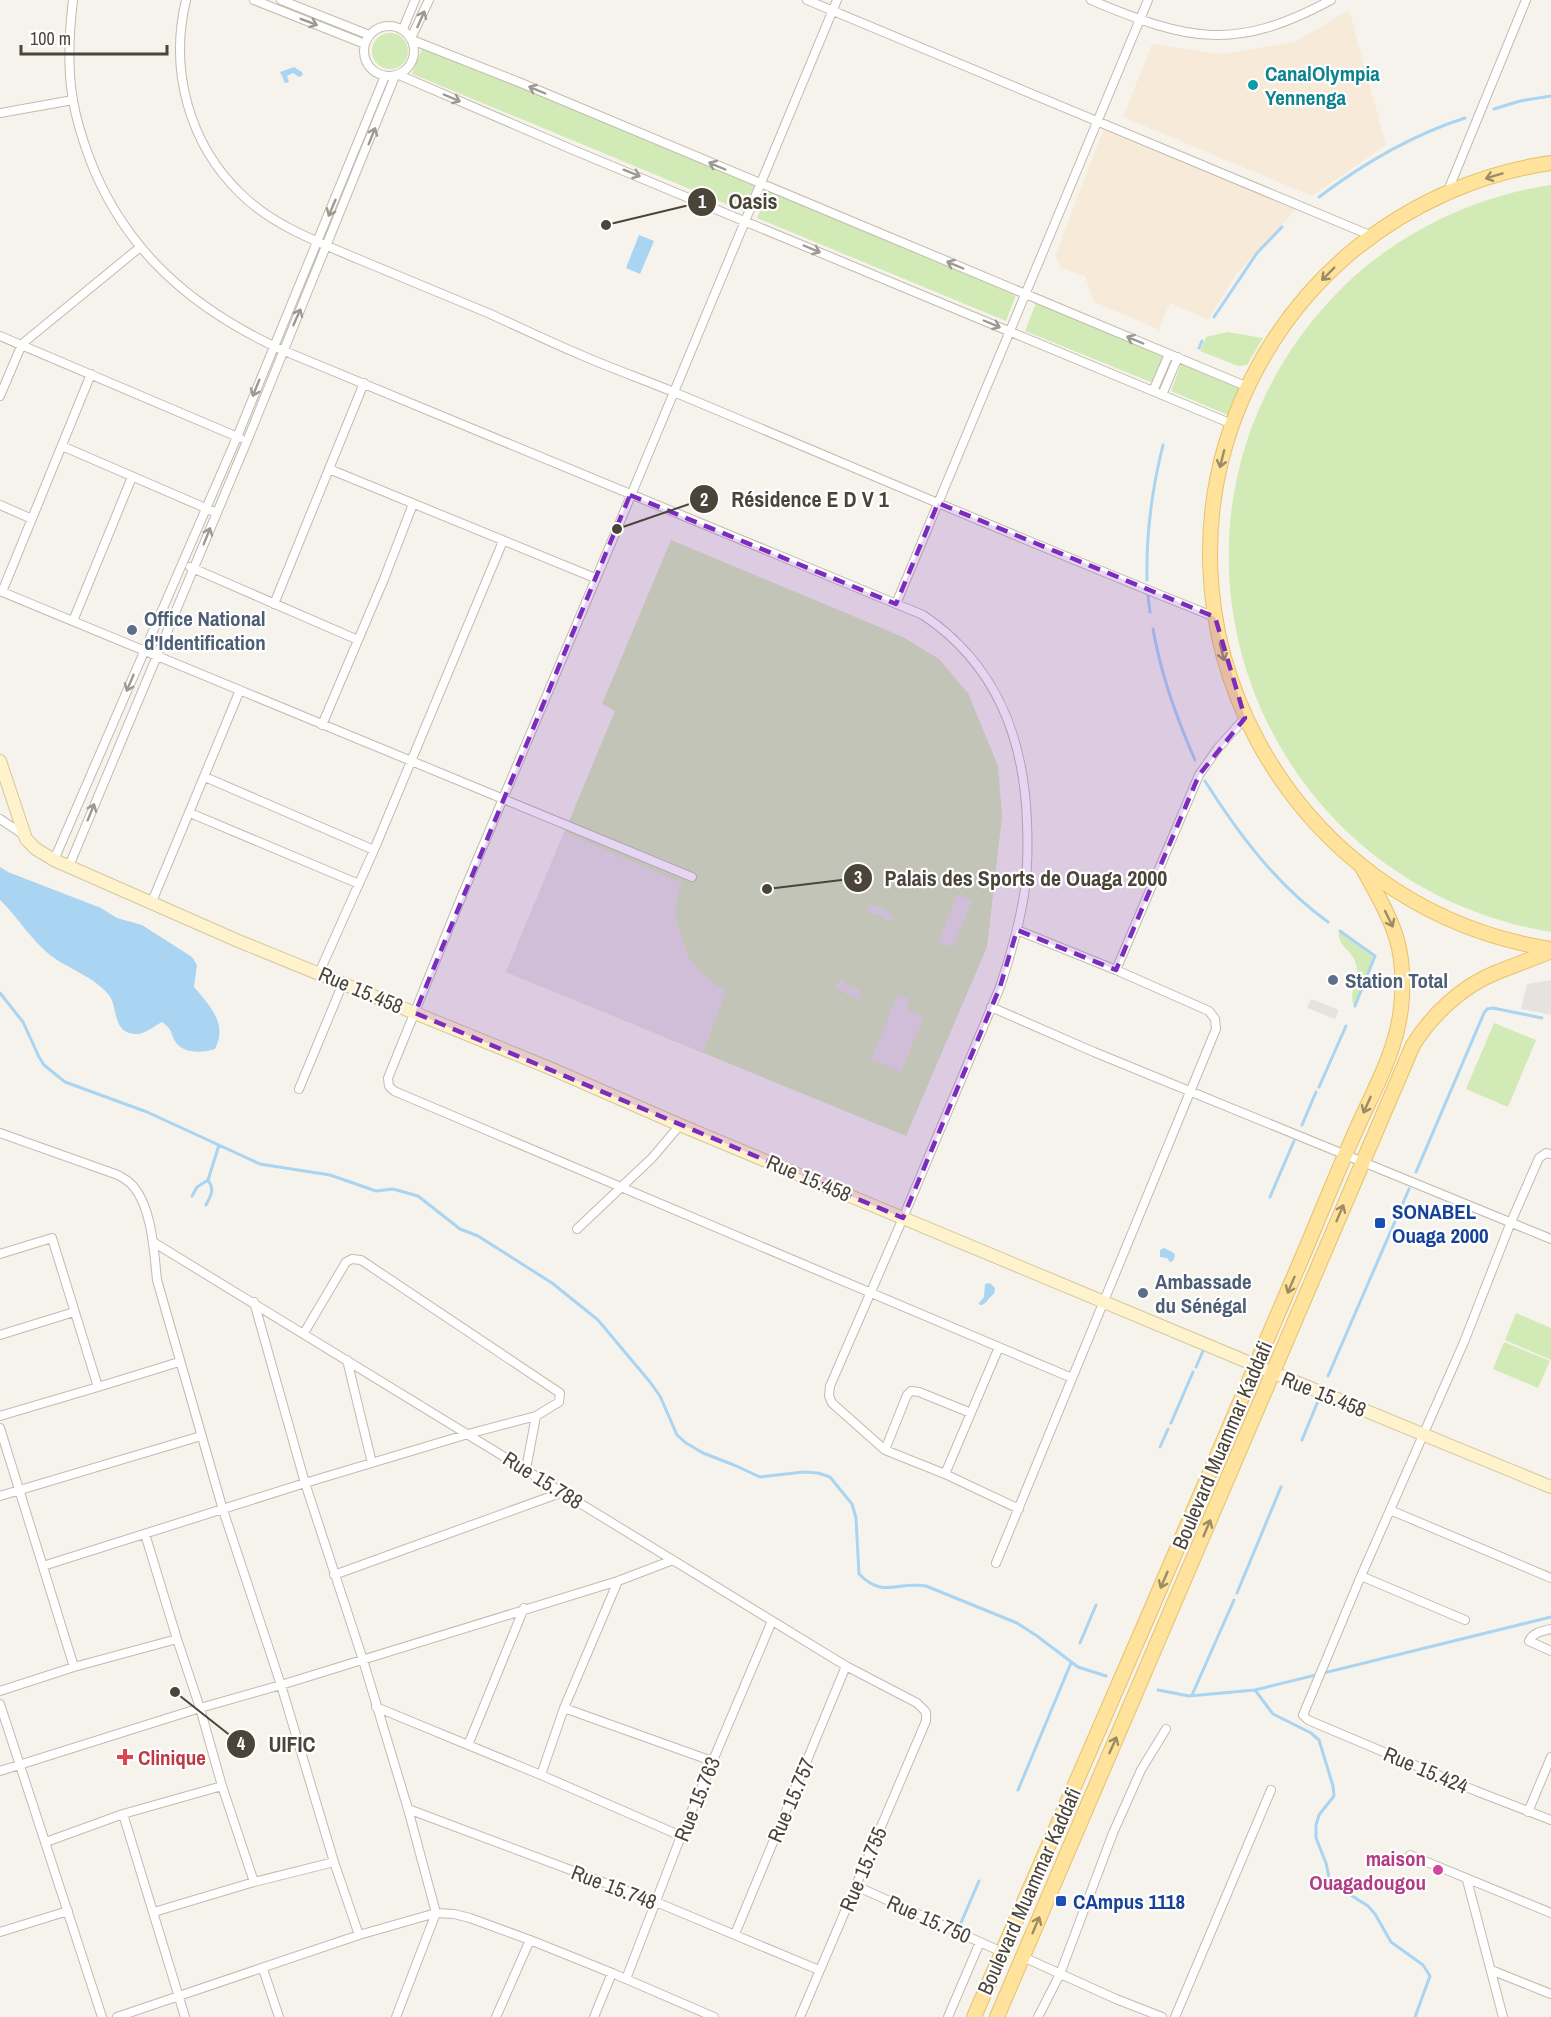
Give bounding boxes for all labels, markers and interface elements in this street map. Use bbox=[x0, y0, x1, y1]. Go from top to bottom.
one-way arrow bbox=[416, 10, 427, 28]
one-way arrow bbox=[299, 17, 317, 28]
scale bar bbox=[21, 18, 166, 56]
text: 100 m bbox=[30, 26, 71, 51]
place label: CanalOlympia Yennenga bbox=[1265, 59, 1380, 112]
marker: CanalOlympia Yennenga bbox=[1246, 78, 1260, 92]
one-way arrow bbox=[529, 84, 547, 96]
one-way arrow bbox=[443, 93, 461, 104]
one-way arrow bbox=[367, 128, 378, 146]
one-way arrow bbox=[709, 160, 727, 171]
one-way arrow bbox=[622, 169, 641, 180]
one-way arrow bbox=[1485, 171, 1504, 182]
callout: Oasis bbox=[687, 182, 790, 222]
text: Oasis bbox=[728, 186, 778, 216]
text: 1 bbox=[698, 189, 707, 214]
one-way arrow bbox=[326, 198, 337, 217]
one-way arrow bbox=[802, 244, 821, 255]
one-way arrow bbox=[947, 259, 965, 270]
one-way arrow bbox=[1320, 266, 1335, 281]
one-way arrow bbox=[292, 308, 304, 326]
one-way arrow bbox=[982, 319, 1001, 330]
one-way arrow bbox=[1127, 334, 1145, 345]
one-way arrow bbox=[250, 378, 261, 396]
one-way arrow bbox=[1215, 449, 1227, 468]
callout: Résidence E D V 1 bbox=[689, 479, 901, 519]
text: Résidence E D V 1 bbox=[731, 484, 890, 514]
text: 2 bbox=[700, 487, 708, 512]
one-way arrow bbox=[202, 527, 213, 546]
place label: Office National d'Identification bbox=[144, 604, 266, 657]
marker: Office National d'Identification bbox=[125, 623, 139, 637]
one-way arrow bbox=[1217, 642, 1229, 661]
one-way arrow bbox=[124, 673, 135, 691]
one-way arrow bbox=[86, 804, 97, 822]
callout: Palais des Sports de Ouaga 2000 bbox=[843, 858, 1180, 898]
text: Palais des Sports de Ouaga 2000 bbox=[885, 863, 1167, 893]
text: 3 bbox=[854, 865, 862, 890]
one-way arrow bbox=[1384, 909, 1396, 927]
street label: Rue 15.458 bbox=[314, 959, 408, 1021]
place label: Station Total bbox=[1345, 966, 1448, 995]
marker: Station Total bbox=[1326, 973, 1340, 987]
one-way arrow bbox=[1361, 1095, 1372, 1114]
street label: Rue 15.458 bbox=[762, 1147, 856, 1209]
place label: SONABEL Ouaga 2000 bbox=[1392, 1197, 1489, 1250]
one-way arrow bbox=[1335, 1204, 1346, 1223]
marker: SONABEL Ouaga 2000 bbox=[1373, 1216, 1387, 1230]
place label: Ambassade du Sénégal bbox=[1155, 1267, 1252, 1320]
one-way arrow bbox=[1285, 1275, 1296, 1293]
marker: Ambassade du Sénégal bbox=[1136, 1286, 1150, 1300]
street label: Boulevard Muammar Kaddafi bbox=[1165, 1336, 1279, 1554]
street label: Rue 15.458 bbox=[1277, 1364, 1371, 1424]
street label: Rue 15.788 bbox=[498, 1444, 588, 1516]
one-way arrow bbox=[1202, 1519, 1213, 1538]
one-way arrow bbox=[1158, 1570, 1170, 1588]
callout: UIFIC bbox=[226, 1724, 328, 1764]
text: UIFIC bbox=[268, 1729, 316, 1759]
text: 4 bbox=[237, 1731, 246, 1756]
one-way arrow bbox=[1107, 1737, 1119, 1755]
street label: Rue 15.424 bbox=[1379, 1739, 1473, 1801]
place label: Clinique bbox=[138, 1743, 206, 1772]
marker: Clinique bbox=[116, 1748, 134, 1766]
street label: Rue 15.763 bbox=[667, 1752, 727, 1846]
street label: Rue 15.757 bbox=[760, 1753, 822, 1847]
street label: Boulevard Muammar Kaddafi bbox=[970, 1783, 1088, 1999]
street label: Rue 15.755 bbox=[832, 1822, 894, 1916]
place label: maison Ouagadougou bbox=[1309, 1844, 1426, 1897]
street label: Rue 15.748 bbox=[567, 1858, 661, 1916]
marker: maison Ouagadougou bbox=[1431, 1863, 1445, 1877]
place label: CAmpus 1118 bbox=[1073, 1887, 1185, 1916]
street label: Rue 15.750 bbox=[882, 1888, 976, 1950]
marker: CAmpus 1118 bbox=[1054, 1894, 1068, 1908]
one-way arrow bbox=[1031, 1916, 1043, 1934]

